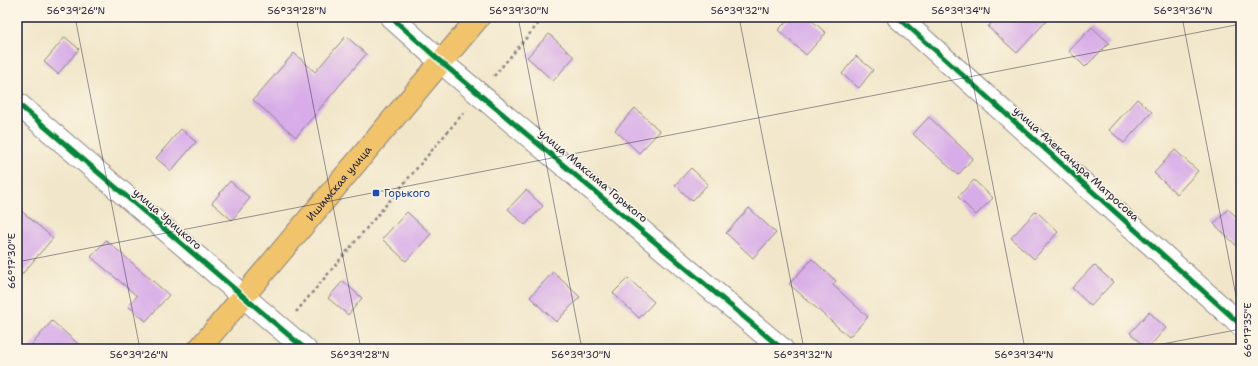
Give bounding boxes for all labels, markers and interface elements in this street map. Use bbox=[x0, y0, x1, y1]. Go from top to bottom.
text: 56°39'26"N bbox=[47, 4, 105, 17]
text: 56°39'28"N bbox=[267, 4, 327, 17]
text: 56°39'30"N bbox=[489, 4, 549, 17]
text: 56°39'32"N bbox=[711, 4, 769, 17]
text: 56°39'34"N bbox=[932, 4, 990, 17]
text: 56°39'36"N bbox=[1154, 4, 1212, 17]
street label: улица Александра Матросова bbox=[1010, 103, 1143, 225]
street label: улица Максима Горького bbox=[535, 126, 651, 226]
street label: Ишимская улица bbox=[303, 142, 375, 224]
street label: улица Урицкого bbox=[129, 185, 205, 253]
place label: Горького bbox=[384, 186, 430, 201]
marker: Горького bbox=[371, 188, 381, 198]
text: 66°17'30"E bbox=[5, 233, 18, 289]
text: 66°17'35"E bbox=[1241, 303, 1254, 357]
text: 56°39'26"N bbox=[110, 348, 168, 361]
text: 56°39'28"N bbox=[330, 348, 390, 361]
text: 56°39'30"N bbox=[551, 348, 611, 361]
text: 56°39'32"N bbox=[774, 348, 832, 361]
text: 56°39'34"N bbox=[995, 348, 1053, 361]

